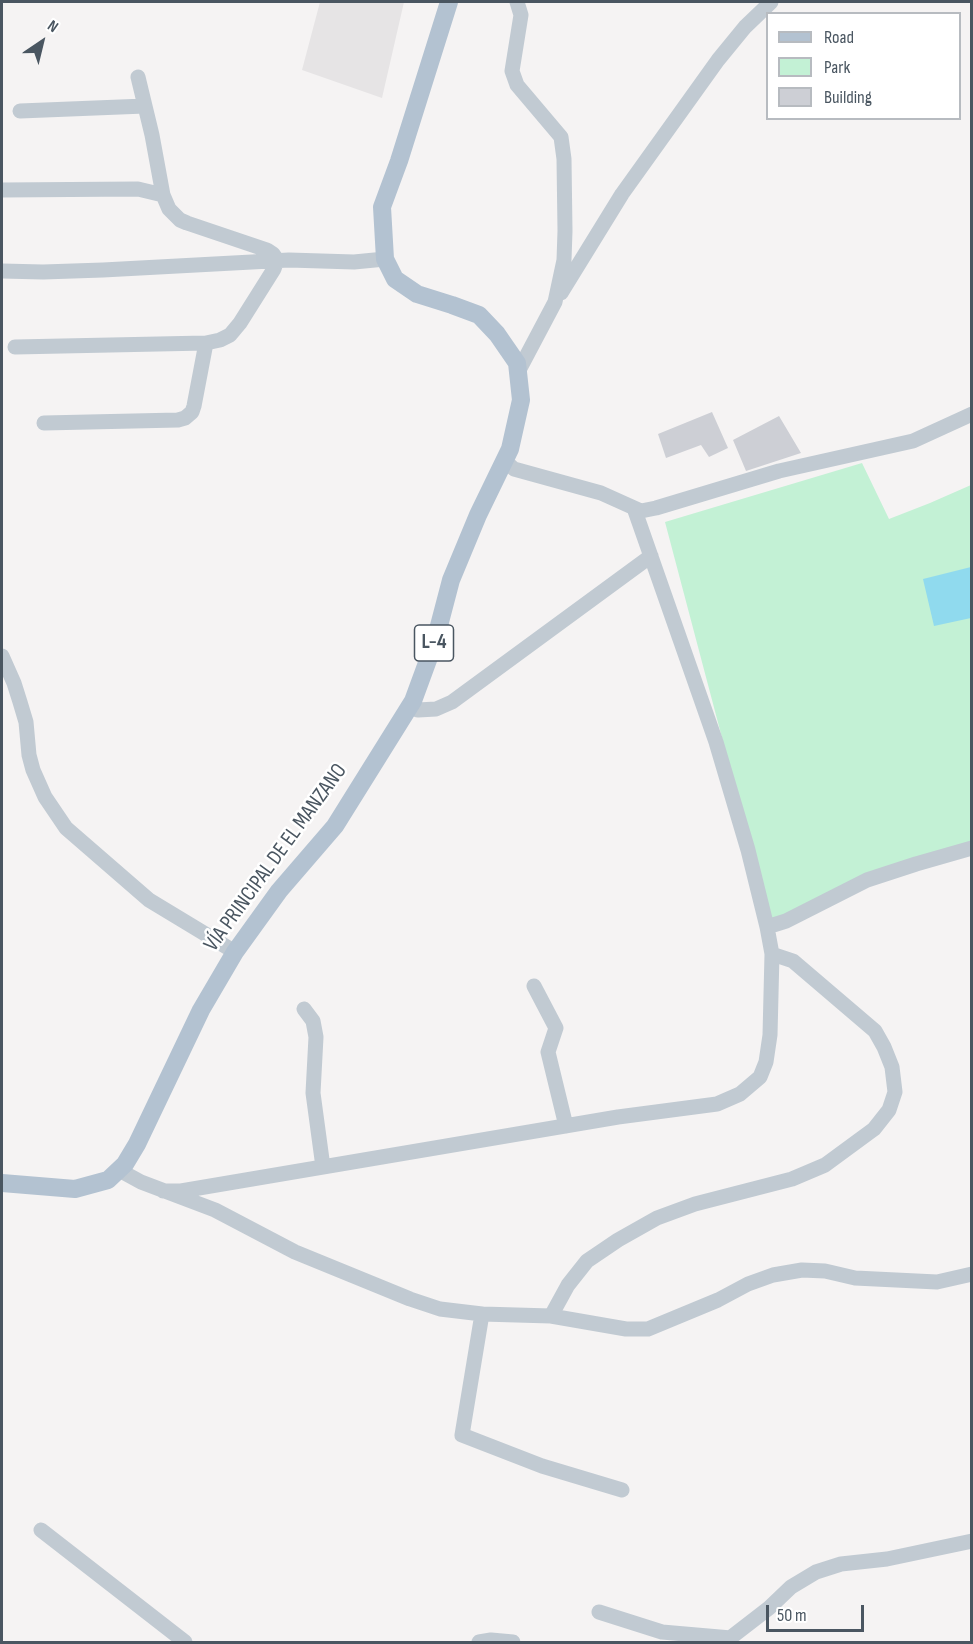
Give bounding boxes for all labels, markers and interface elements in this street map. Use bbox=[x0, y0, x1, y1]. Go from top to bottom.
north arrow bbox=[12, 12, 72, 72]
legend bbox=[766, 12, 961, 120]
text: N bbox=[44, 17, 62, 37]
text: Road bbox=[824, 27, 854, 48]
text: Park bbox=[824, 57, 850, 78]
text: Building bbox=[824, 87, 872, 108]
road number: L-4 bbox=[414, 625, 454, 661]
street label: VÍA PRINCIPAL DE EL MANZANO bbox=[199, 759, 353, 957]
scale bar bbox=[769, 1593, 866, 1631]
text: 50 m bbox=[777, 1605, 807, 1626]

